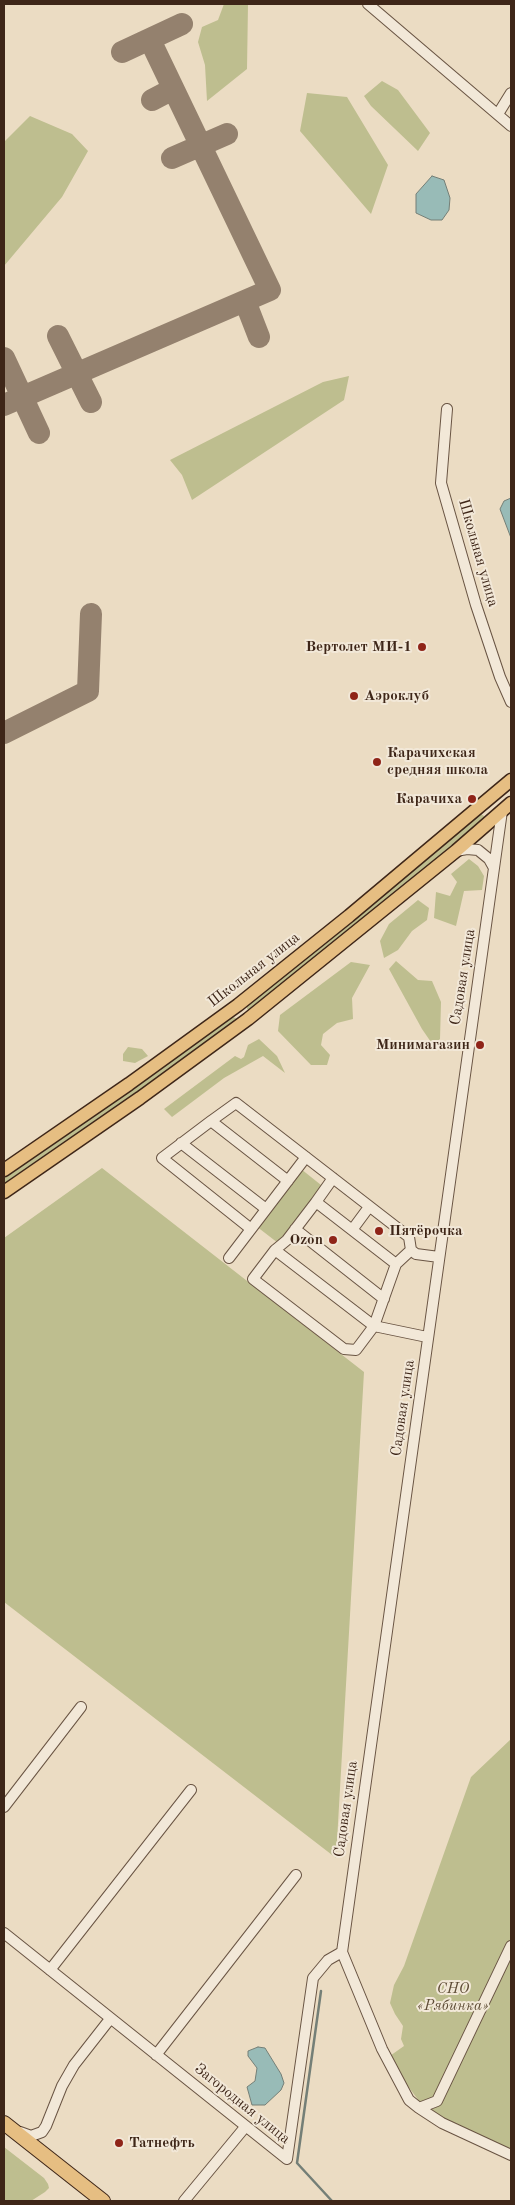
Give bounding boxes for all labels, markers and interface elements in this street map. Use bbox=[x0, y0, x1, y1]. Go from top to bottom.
street label: Школьная улица bbox=[454, 497, 502, 609]
place label: Вертолет МИ-1 bbox=[305, 638, 412, 656]
marker: Вертолет МИ-1 bbox=[416, 641, 428, 653]
place label: Аэроклуб bbox=[364, 687, 429, 705]
marker: Аэроклуб bbox=[348, 690, 360, 702]
place label: Карачихская средняя школа bbox=[387, 744, 488, 779]
marker: Карачихская средняя школа bbox=[371, 756, 383, 768]
place label: Карачиха bbox=[396, 790, 462, 808]
marker: Карачиха bbox=[466, 793, 478, 805]
street label: Садовая улица bbox=[447, 928, 479, 1026]
street label: Школьная улица bbox=[205, 929, 303, 1011]
place label: Минимагазин bbox=[376, 1036, 470, 1054]
marker: Минимагазин bbox=[474, 1039, 486, 1051]
place label: Пятёрочка bbox=[389, 1222, 463, 1240]
marker: Пятёрочка bbox=[373, 1225, 385, 1237]
place label: Ozon bbox=[290, 1231, 323, 1249]
marker: Ozon bbox=[327, 1234, 339, 1246]
street label: Садовая улица bbox=[387, 1359, 419, 1457]
street label: Садовая улица bbox=[330, 1760, 362, 1858]
park label: СНО «Рябинка» bbox=[417, 1980, 489, 2015]
street label: Загородная улица bbox=[190, 2060, 294, 2148]
place label: Татнефть bbox=[129, 2134, 195, 2152]
marker: Татнефть bbox=[113, 2137, 125, 2149]

